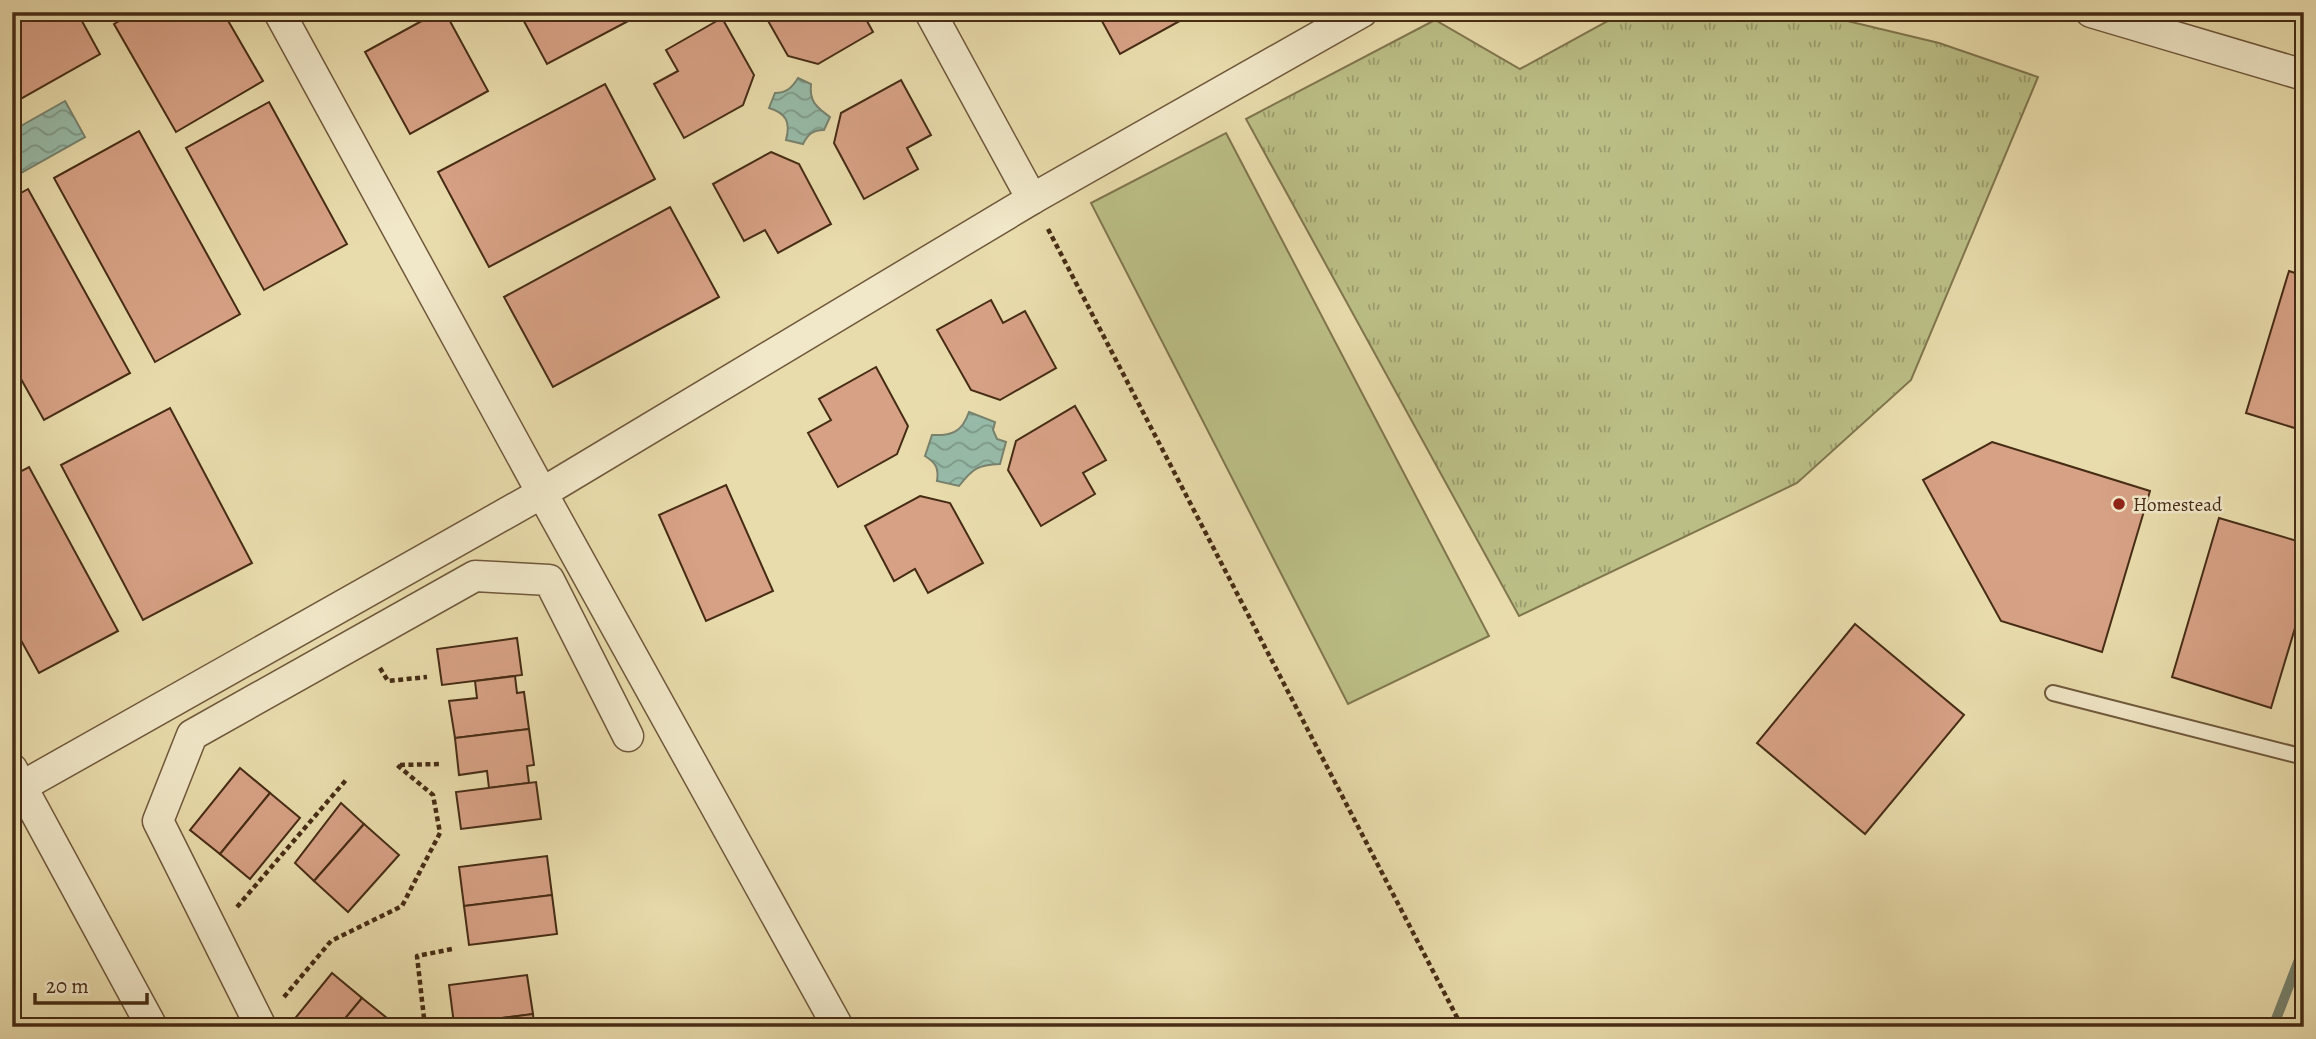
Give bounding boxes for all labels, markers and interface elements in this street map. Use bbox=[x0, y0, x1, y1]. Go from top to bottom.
place label: Homestead bbox=[2133, 492, 2223, 518]
marker: Homestead bbox=[2111, 496, 2127, 512]
scale bar bbox=[35, 962, 147, 1006]
text: 20 m bbox=[46, 972, 89, 1000]

